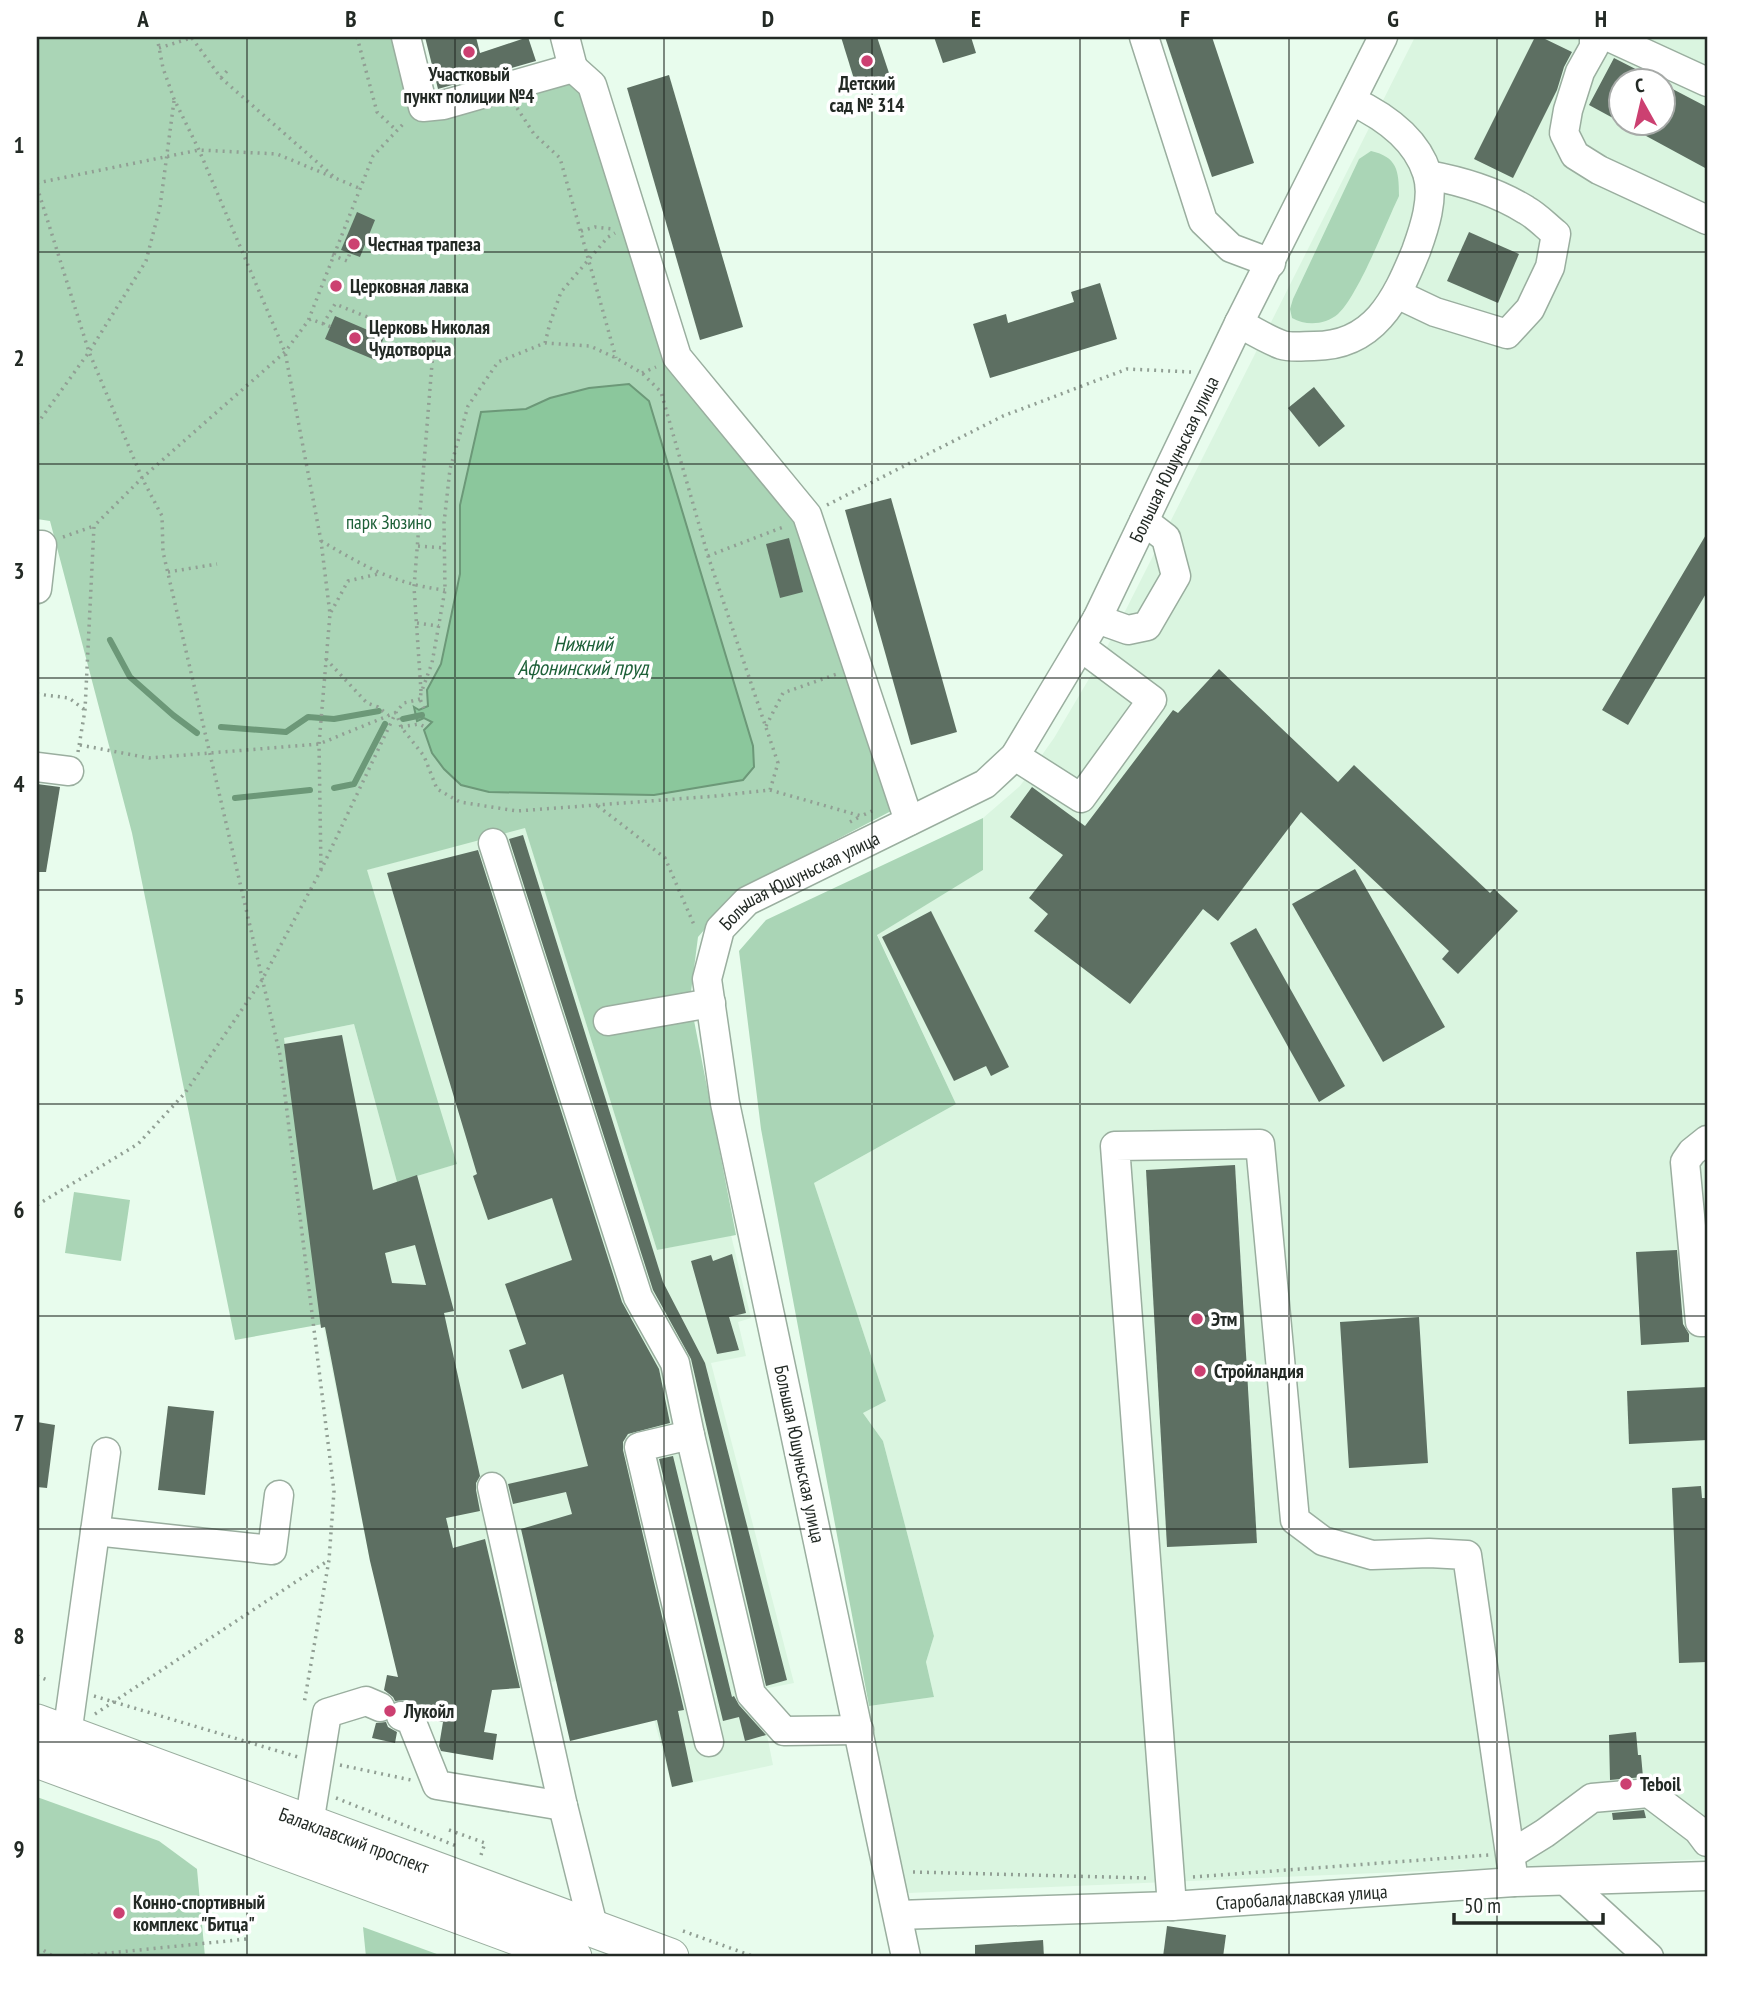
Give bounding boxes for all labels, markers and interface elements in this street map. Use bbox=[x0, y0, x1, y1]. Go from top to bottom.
text: A bbox=[136, 4, 149, 33]
text: B bbox=[345, 4, 357, 33]
text: C bbox=[554, 4, 565, 33]
text: D bbox=[762, 4, 774, 33]
text: E bbox=[971, 4, 981, 33]
text: F bbox=[1180, 4, 1190, 33]
text: G bbox=[1387, 4, 1399, 33]
text: H bbox=[1595, 4, 1607, 33]
marker: Участковый пункт полиции №4 bbox=[461, 44, 477, 60]
marker: Детский сад № 314 bbox=[859, 53, 875, 69]
place label: Участковый пункт полиции №4 bbox=[404, 62, 534, 108]
north arrow bbox=[1608, 66, 1678, 136]
place label: Детский сад № 314 bbox=[830, 71, 904, 117]
text: С bbox=[1634, 73, 1646, 98]
text: 1 bbox=[14, 130, 25, 159]
place label: Честная трапеза bbox=[368, 232, 481, 256]
marker: Честная трапеза bbox=[346, 236, 362, 252]
place label: Церковная лавка bbox=[350, 274, 469, 298]
marker: Церковная лавка bbox=[328, 278, 344, 294]
place label: Церковь Николая Чудотворца bbox=[369, 315, 490, 361]
marker: Церковь Николая Чудотворца bbox=[347, 330, 363, 346]
text: 2 bbox=[14, 343, 25, 372]
street label: Большая Юшуньская улица bbox=[1124, 372, 1224, 546]
park label: парк Зюзино bbox=[346, 510, 432, 534]
text: 3 bbox=[14, 556, 25, 585]
water label: Нижний Афонинский пруд bbox=[517, 630, 650, 681]
text: 4 bbox=[14, 769, 25, 798]
street label: Большая Юшуньская улица bbox=[714, 826, 883, 935]
text: 5 bbox=[14, 982, 25, 1011]
text: 6 bbox=[14, 1195, 25, 1224]
place label: Этм bbox=[1211, 1307, 1237, 1331]
marker: Этм bbox=[1189, 1311, 1205, 1327]
place label: Стройландия bbox=[1214, 1359, 1304, 1383]
street label: Большая Юшуньская улица bbox=[769, 1363, 831, 1545]
marker: Стройландия bbox=[1192, 1363, 1208, 1379]
text: 7 bbox=[14, 1408, 25, 1437]
text: 8 bbox=[14, 1621, 25, 1650]
place label: Лукойл bbox=[403, 1699, 454, 1723]
marker: Лукойл bbox=[382, 1703, 398, 1719]
place label: Teboil bbox=[1640, 1772, 1681, 1796]
marker: Teboil bbox=[1618, 1776, 1634, 1792]
street label: Балаклавский проспект bbox=[276, 1802, 433, 1879]
text: 9 bbox=[14, 1834, 25, 1863]
street label: Старобалаклавская улица bbox=[1215, 1879, 1388, 1915]
scale bar bbox=[1454, 1882, 1602, 1926]
place label: Конно-спортивный комплекс "Битца" bbox=[133, 1890, 265, 1936]
text: 50 m bbox=[1464, 1892, 1501, 1919]
marker: Конно-спортивный комплекс "Битца" bbox=[111, 1905, 127, 1921]

